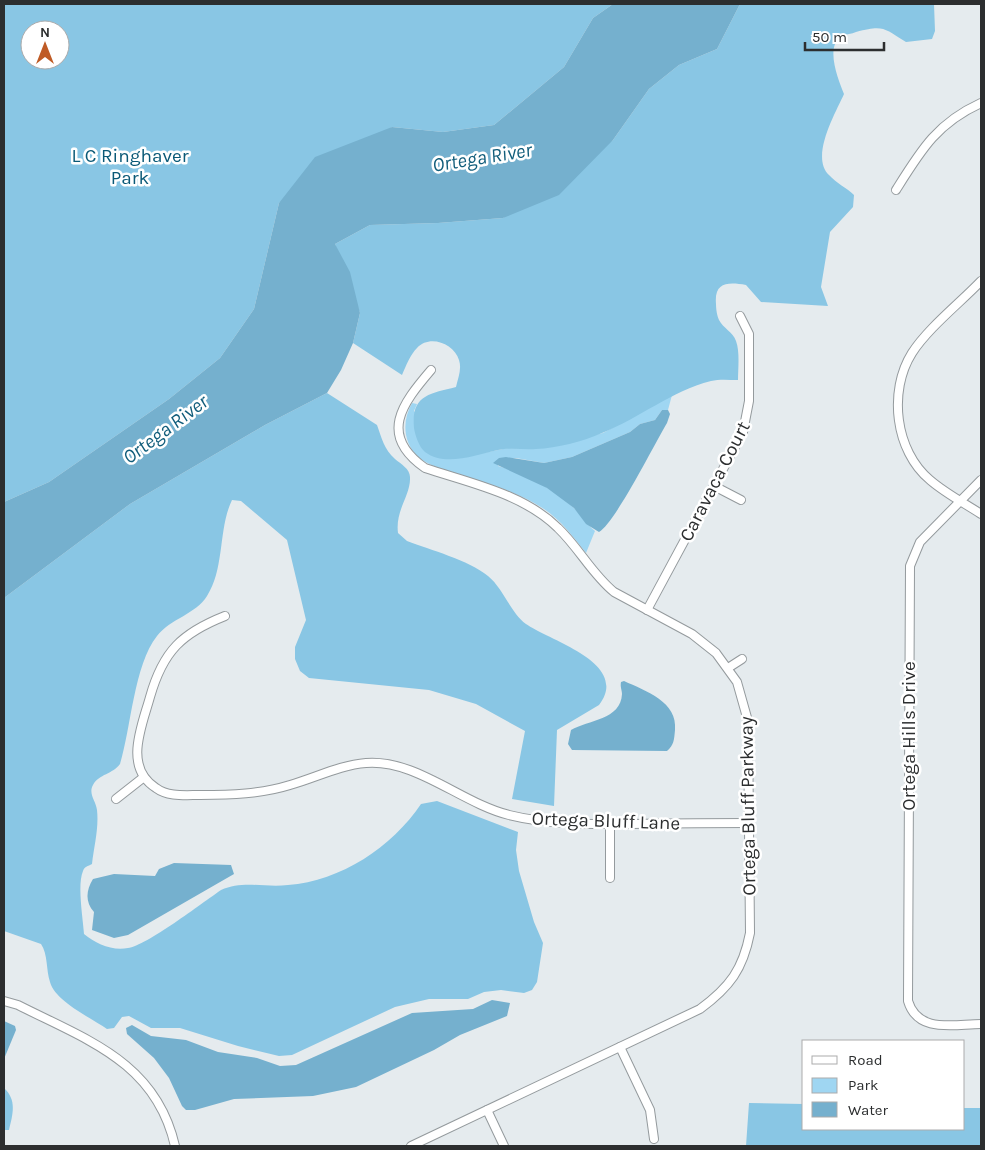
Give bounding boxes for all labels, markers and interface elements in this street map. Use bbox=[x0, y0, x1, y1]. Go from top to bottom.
north arrow bbox=[20, 20, 70, 70]
scale bar bbox=[805, 20, 884, 52]
text: N bbox=[40, 24, 50, 41]
text: 50 m bbox=[812, 28, 847, 46]
water label: Ortega River bbox=[431, 138, 535, 177]
park label: L C Ringhaver Park bbox=[71, 145, 189, 189]
water label: Ortega River bbox=[118, 389, 213, 469]
street label: Caravaca Court bbox=[675, 418, 755, 545]
street label: Ortega Hills Drive bbox=[898, 661, 920, 811]
street label: Ortega Bluff Parkway bbox=[735, 716, 761, 896]
street label: Ortega Bluff Lane bbox=[531, 807, 681, 835]
legend bbox=[802, 1040, 965, 1130]
text: Road bbox=[848, 1051, 883, 1069]
text: Park bbox=[848, 1076, 878, 1094]
text: Water bbox=[848, 1101, 889, 1119]

